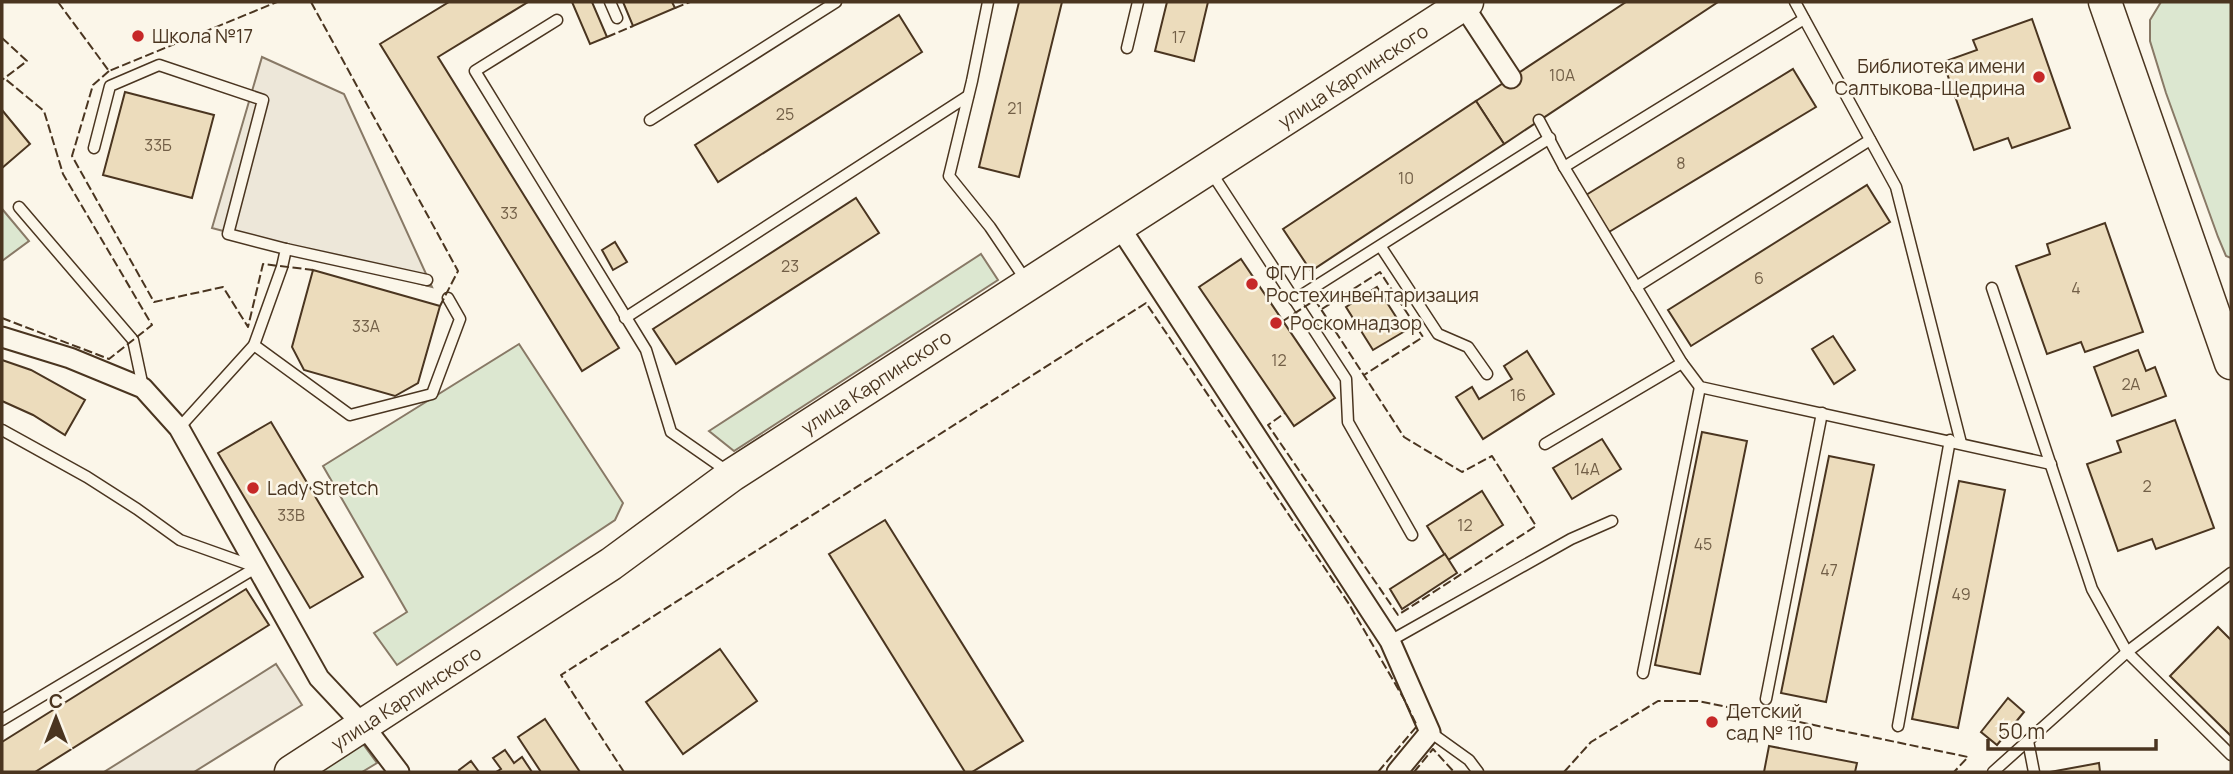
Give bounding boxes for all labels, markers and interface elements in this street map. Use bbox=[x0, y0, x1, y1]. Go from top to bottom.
street label: улица Карпинского bbox=[1273, 18, 1433, 134]
place label: Школа №17 bbox=[152, 23, 253, 49]
house number: 17 bbox=[1172, 26, 1186, 48]
marker: Школа №17 bbox=[130, 28, 146, 44]
place label: Библиотека имени Салтыкова-Щедрина bbox=[1835, 53, 2025, 101]
house number: 10А bbox=[1549, 64, 1575, 86]
marker: Библиотека имени Салтыкова-Щедрина bbox=[2031, 69, 2047, 85]
house number: 21 bbox=[1007, 97, 1023, 119]
house number: 25 bbox=[776, 103, 794, 125]
house number: 33Б bbox=[144, 134, 172, 156]
house number: 8 bbox=[1676, 152, 1686, 174]
house number: 10 bbox=[1398, 167, 1414, 189]
house number: 33 bbox=[500, 202, 518, 224]
house number: 23 bbox=[781, 255, 799, 277]
place label: ФГУП Ростехинвентаризация bbox=[1266, 260, 1479, 308]
house number: 6 bbox=[1754, 267, 1764, 289]
marker: ФГУП Ростехинвентаризация bbox=[1244, 276, 1260, 292]
house number: 4 bbox=[2071, 277, 2081, 299]
place label: Роскомнадзор bbox=[1290, 310, 1422, 336]
house number: 33А bbox=[352, 315, 380, 337]
marker: Роскомнадзор bbox=[1268, 315, 1284, 331]
street label: улица Карпинского bbox=[796, 324, 956, 440]
house number: 12 bbox=[1271, 349, 1287, 371]
house number: 2А bbox=[2122, 373, 2140, 395]
house number: 16 bbox=[1510, 384, 1526, 406]
house number: 14А bbox=[1574, 458, 1600, 480]
place label: Lady Stretch bbox=[267, 475, 378, 501]
house number: 2 bbox=[2142, 475, 2152, 497]
marker: Lady Stretch bbox=[245, 480, 261, 496]
house number: 33В bbox=[277, 504, 305, 526]
house number: 12 bbox=[1457, 514, 1473, 536]
house number: 45 bbox=[1694, 533, 1712, 555]
house number: 47 bbox=[1820, 559, 1838, 581]
house number: 49 bbox=[1951, 583, 1971, 605]
street label: улица Карпинского bbox=[326, 640, 486, 756]
north arrow bbox=[21, 683, 91, 753]
text: С bbox=[49, 688, 63, 714]
place label: Детский сад № 110 bbox=[1726, 698, 1813, 746]
scale bar bbox=[1988, 708, 2156, 752]
marker: Детский сад № 110 bbox=[1704, 714, 1720, 730]
text: 50 m bbox=[1998, 717, 2045, 745]

